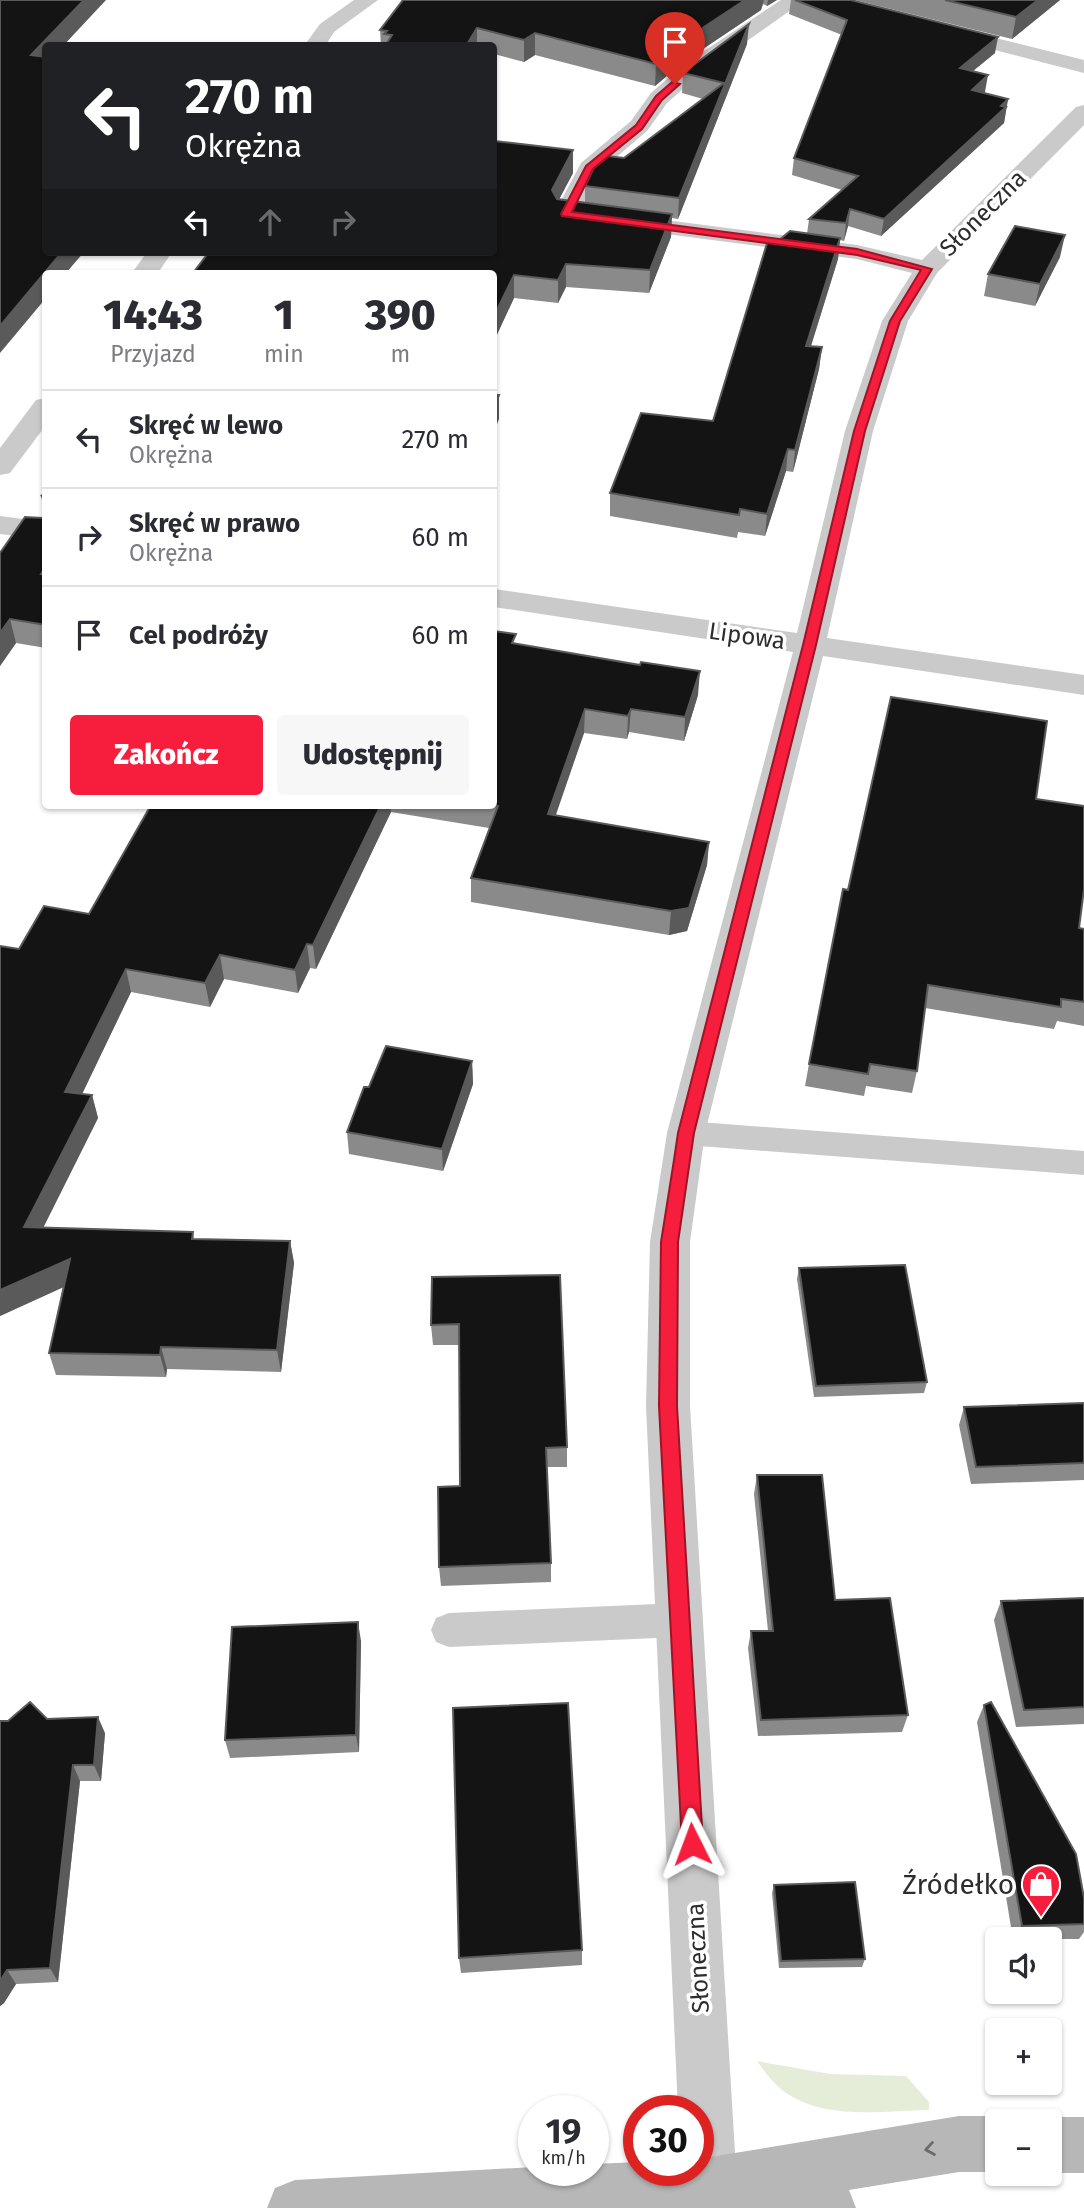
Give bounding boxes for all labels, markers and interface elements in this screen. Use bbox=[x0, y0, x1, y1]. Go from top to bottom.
pin bbox=[645, 12.0, 705, 84]
icon: arrive bbox=[656, 23, 694, 61]
text: 270 m bbox=[185, 67, 314, 126]
icon: left bbox=[70, 70, 161, 161]
text: Okrężna bbox=[185, 127, 302, 165]
street label: Słoneczna bbox=[934, 164, 1032, 262]
icon: left bbox=[178, 203, 216, 241]
icon: ahead bbox=[251, 203, 289, 241]
icon: right bbox=[324, 203, 362, 241]
text: 14:43 bbox=[103, 290, 203, 340]
text: 1 bbox=[274, 290, 294, 340]
text: 390 bbox=[365, 290, 436, 340]
text: Przyjazd bbox=[110, 340, 196, 368]
text: min bbox=[264, 340, 304, 368]
text: m bbox=[391, 340, 410, 368]
text: Skręć w lewo bbox=[129, 410, 283, 441]
icon: left bbox=[70, 420, 108, 458]
text: 270 m bbox=[401, 424, 469, 455]
text: Okrężna bbox=[129, 441, 213, 469]
text: Skręć w prawo bbox=[129, 508, 300, 539]
icon: right bbox=[70, 518, 108, 556]
text: 60 m bbox=[411, 522, 469, 553]
text: Okrężna bbox=[129, 539, 213, 567]
icon: arrive bbox=[70, 616, 108, 654]
street label: Lipowa bbox=[707, 617, 787, 655]
text: Cel podróży bbox=[129, 620, 268, 651]
text: 60 m bbox=[411, 620, 469, 651]
button: Zakończ bbox=[70, 715, 263, 795]
button: Udostępnij bbox=[277, 715, 469, 795]
position arrow bbox=[655, 1807, 729, 1881]
shop icon: Źródełko bbox=[1020, 1863, 1062, 1918]
place label: Źródełko bbox=[902, 1868, 1014, 1901]
street label: Słoneczna bbox=[681, 1902, 715, 2014]
map controls bbox=[985, 1927, 1062, 2186]
button: sound bbox=[985, 1927, 1062, 2004]
button: + bbox=[985, 2018, 1062, 2095]
speed limit sign: 30 bbox=[623, 2095, 714, 2186]
button: − bbox=[985, 2109, 1062, 2186]
text: 19 bbox=[546, 2110, 581, 2152]
one-way arrow bbox=[924, 2141, 936, 2156]
text: km/h bbox=[541, 2147, 586, 2169]

